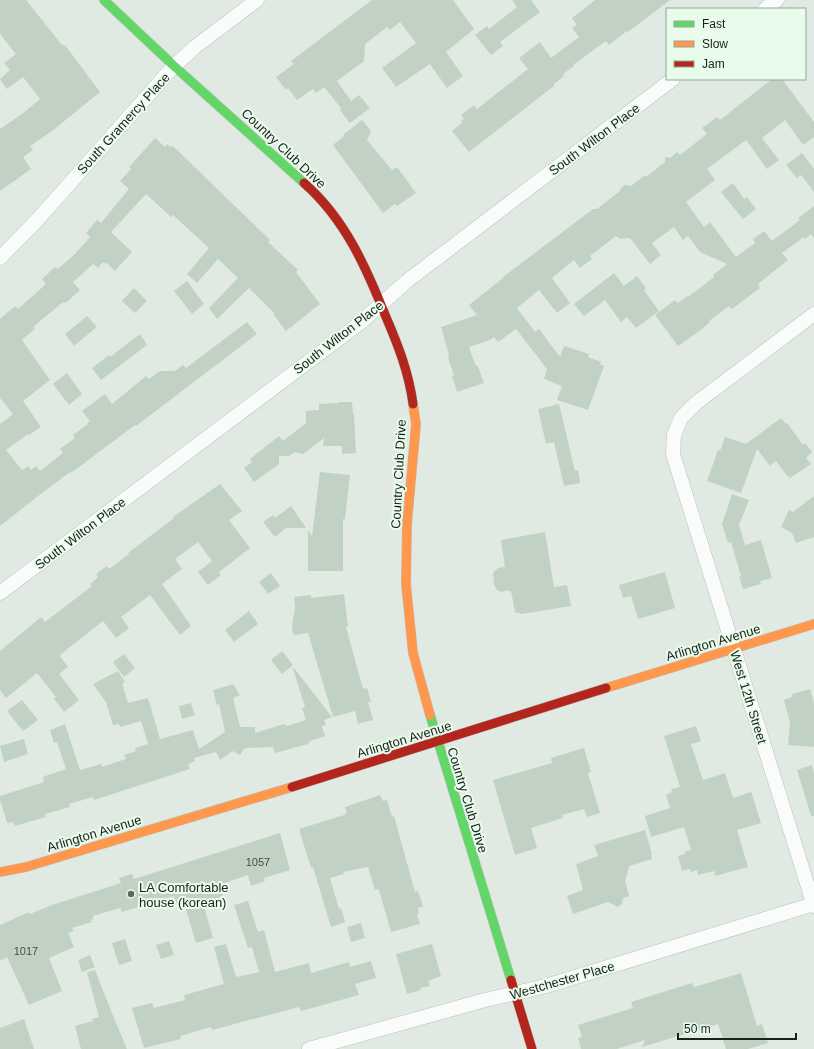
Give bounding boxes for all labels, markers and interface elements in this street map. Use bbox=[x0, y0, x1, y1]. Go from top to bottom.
legend bbox=[666, 8, 806, 80]
text: Fast bbox=[702, 17, 726, 31]
text: Slow bbox=[702, 37, 728, 51]
text: Jam bbox=[702, 57, 725, 71]
street label: South Gramercy Place bbox=[74, 70, 173, 177]
street label: South Wilton Place bbox=[546, 100, 643, 178]
street label: Country Club Drive bbox=[238, 105, 329, 191]
street label: South Wilton Place bbox=[290, 298, 386, 377]
street label: Country Club Drive bbox=[388, 419, 409, 529]
street label: South Wilton Place bbox=[32, 494, 129, 572]
street label: Arlington Avenue bbox=[664, 621, 762, 664]
street label: West 12th Street bbox=[727, 649, 770, 746]
street label: Arlington Avenue bbox=[355, 718, 453, 761]
street label: Country Club Drive bbox=[444, 745, 491, 855]
street label: Arlington Avenue bbox=[45, 812, 143, 855]
house number: 1057 bbox=[246, 856, 270, 868]
place label: LA Comfortable house (korean) bbox=[139, 880, 229, 910]
marker: LA Comfortable house (korean) bbox=[126, 889, 136, 899]
house number: 1017 bbox=[14, 945, 38, 957]
street label: Westchester Place bbox=[508, 958, 616, 1003]
scale bar bbox=[678, 1015, 796, 1041]
text: 50 m bbox=[684, 1022, 711, 1036]

